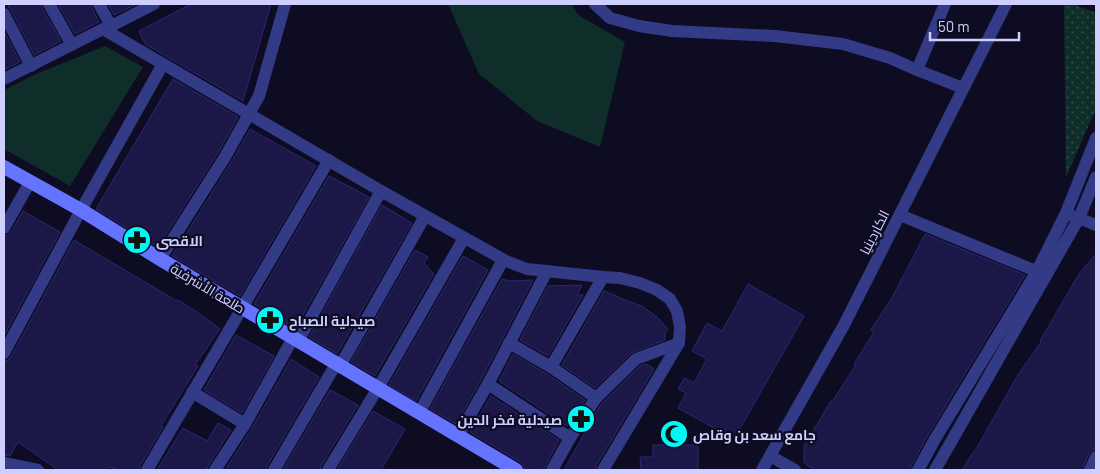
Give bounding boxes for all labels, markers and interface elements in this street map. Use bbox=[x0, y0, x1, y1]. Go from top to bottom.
scale bar bbox=[930, 10, 1019, 42]
text: 50 m bbox=[938, 17, 970, 35]
street label: الكاردينيا bbox=[856, 207, 892, 257]
pharmacy icon: الاقصى bbox=[122, 225, 152, 255]
place label: الاقصى bbox=[156, 232, 203, 250]
street label: طلعة الأشرفية bbox=[168, 259, 248, 317]
pharmacy icon: صيدلية الصباح bbox=[255, 305, 285, 335]
place label: صيدلية الصباح bbox=[289, 312, 375, 331]
pharmacy icon: صيدلية فخر الدين bbox=[566, 404, 596, 434]
place label: صيدلية فخر الدين bbox=[458, 411, 562, 429]
mosque icon: جامع سعد بن وقاص bbox=[659, 419, 689, 449]
place label: جامع سعد بن وقاص bbox=[693, 426, 816, 445]

